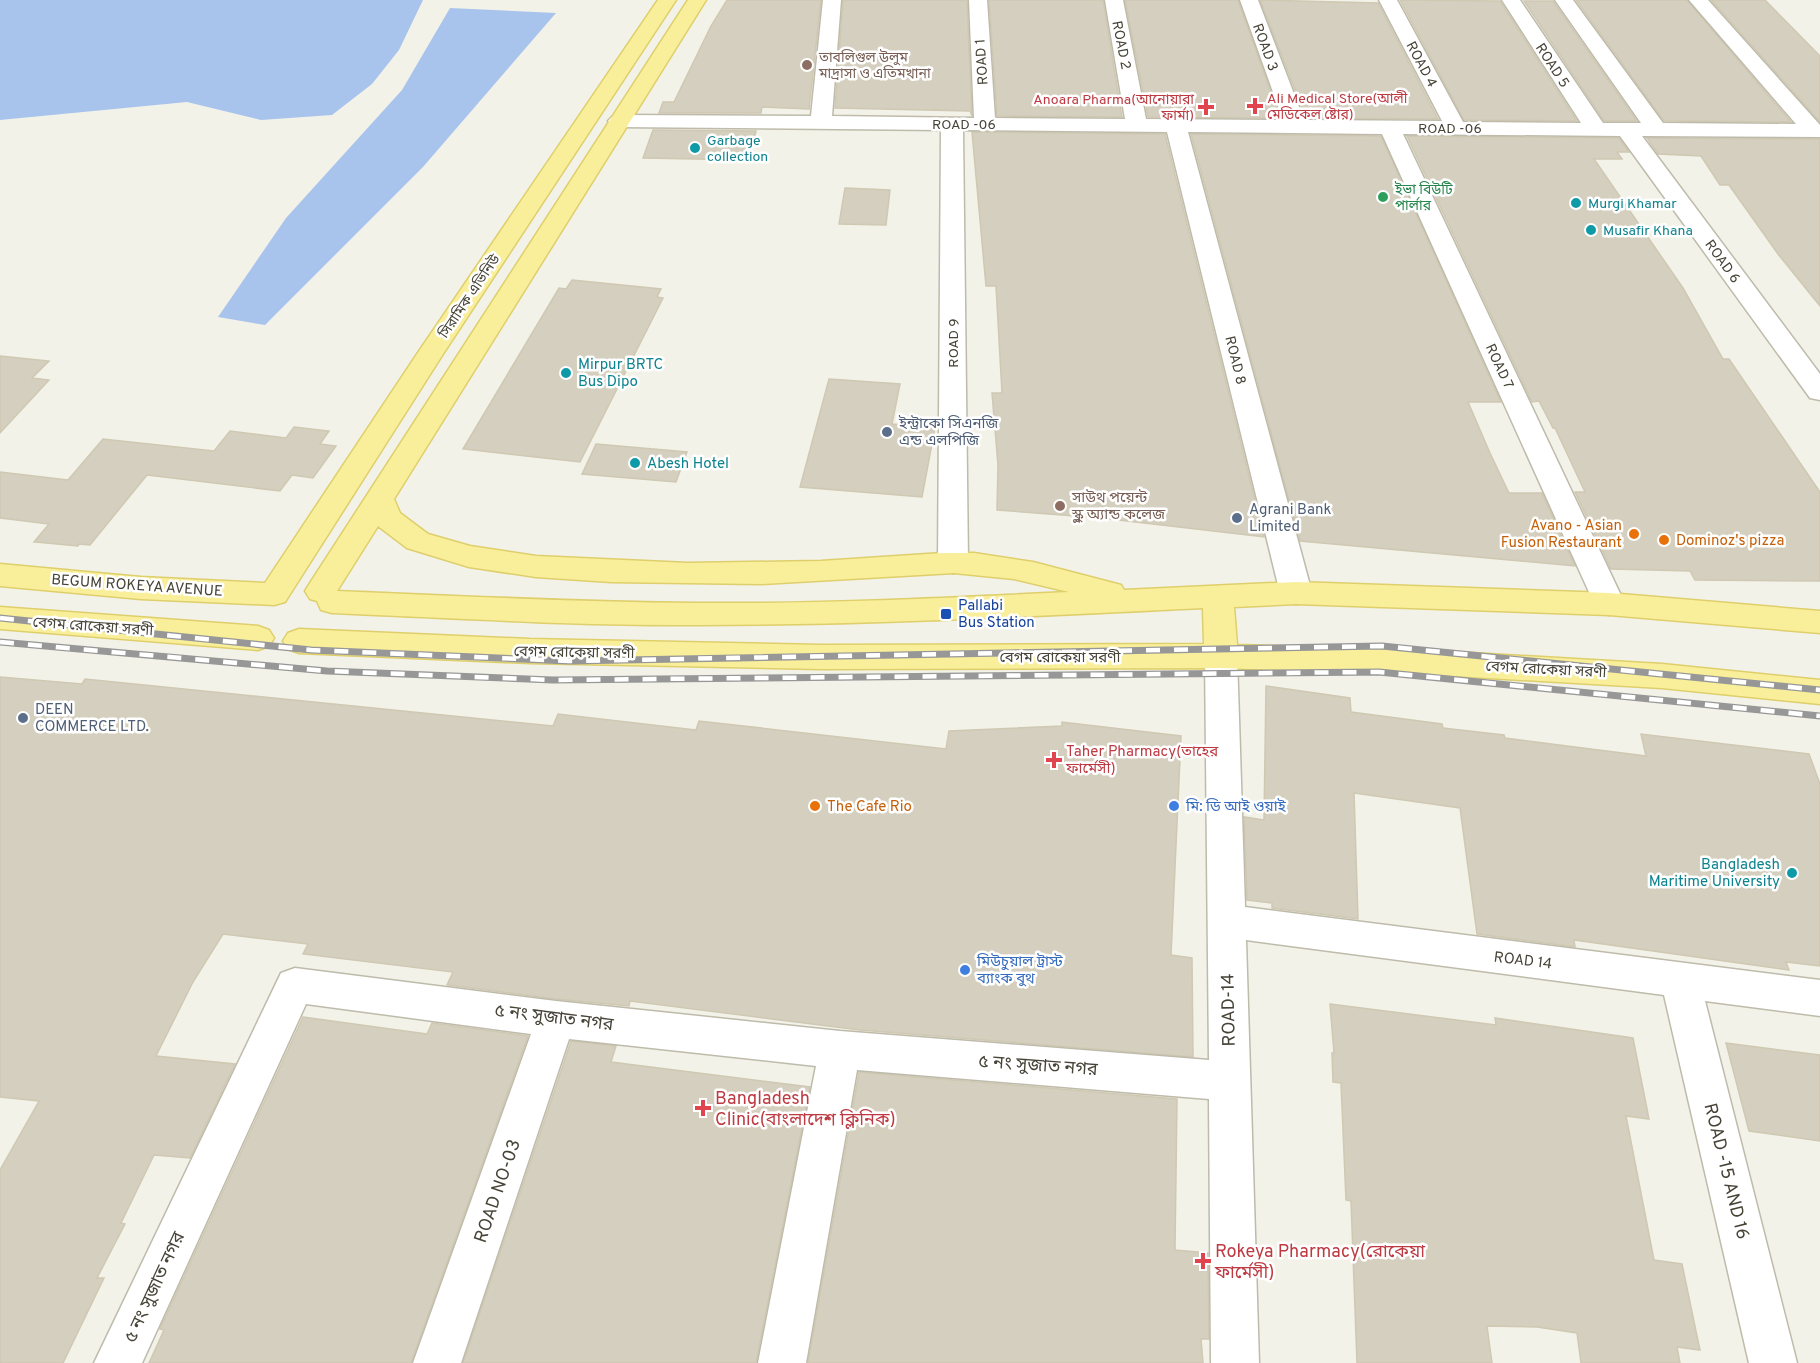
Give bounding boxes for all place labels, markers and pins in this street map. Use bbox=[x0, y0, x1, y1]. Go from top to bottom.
place label: তাবলিগুল উলুম মাদ্রাসা ও এতিমখানা bbox=[818, 49, 931, 83]
marker: তাবলিগুল উলুম মাদ্রাসা ও এতিমখানা bbox=[800, 58, 814, 72]
place label: Ali Medical Store(আলী মেডিকেল ষ্টোর) bbox=[1267, 90, 1408, 124]
place label: Anoara Pharma(আনোয়ারা ফার্মা) bbox=[1033, 92, 1194, 125]
marker: Ali Medical Store(আলী মেডিকেল ষ্টোর) bbox=[1248, 99, 1262, 113]
marker: Anoara Pharma(আনোয়ারা ফার্মা) bbox=[1199, 100, 1213, 114]
place label: Garbage collection bbox=[707, 133, 768, 166]
marker: Garbage collection bbox=[688, 141, 702, 155]
place label: ইভা বিউটি পার্লার bbox=[1394, 181, 1453, 215]
marker: ইভা বিউটি পার্লার bbox=[1376, 190, 1390, 204]
marker: Murgi Khamar bbox=[1569, 196, 1583, 210]
place label: Murgi Khamar bbox=[1588, 196, 1677, 213]
marker: Musafir Khana bbox=[1584, 223, 1598, 237]
place label: Musafir Khana bbox=[1603, 223, 1693, 240]
place label: Mirpur BRTC Bus Dipo bbox=[578, 356, 663, 392]
marker: Mirpur BRTC Bus Dipo bbox=[559, 366, 573, 380]
place label: ইন্ট্রাকো সিএনজি এন্ড এলপিজি bbox=[898, 415, 999, 451]
marker: ইন্ট্রাকো সিএনজি এন্ড এলপিজি bbox=[880, 425, 894, 439]
place label: Abesh Hotel bbox=[647, 455, 729, 474]
marker: Abesh Hotel bbox=[628, 456, 642, 470]
place label: সাউথ পয়েন্ট স্কুল অ্যান্ড কলেজ bbox=[1071, 489, 1166, 525]
marker: সাউথ পয়েন্ট স্কুল অ্যান্ড কলেজ bbox=[1053, 499, 1067, 513]
place label: Agrani Bank Limited bbox=[1249, 501, 1331, 537]
marker: Agrani Bank Limited bbox=[1230, 511, 1244, 525]
place label: Avano - Asian Fusion Restaurant bbox=[1501, 517, 1622, 553]
marker: Avano - Asian Fusion Restaurant bbox=[1627, 527, 1641, 541]
place label: Dominoz's pizza bbox=[1676, 532, 1784, 551]
marker: Dominoz's pizza bbox=[1657, 533, 1671, 547]
place label: Pallabi Bus Station bbox=[958, 597, 1035, 633]
marker: Pallabi Bus Station bbox=[939, 607, 953, 621]
place label: DEEN COMMERCE LTD. bbox=[35, 701, 149, 737]
marker: DEEN COMMERCE LTD. bbox=[16, 711, 30, 725]
place label: Taher Pharmacy(তাহের ফার্মেসী) bbox=[1065, 743, 1219, 779]
marker: Taher Pharmacy(তাহের ফার্মেসী) bbox=[1047, 753, 1061, 767]
place label: The Cafe Rio bbox=[827, 798, 912, 817]
place label: মি: ডি আই ওয়াই bbox=[1185, 798, 1287, 817]
marker: The Cafe Rio bbox=[808, 799, 822, 813]
marker: মি: ডি আই ওয়াই bbox=[1167, 799, 1181, 813]
place label: Bangladesh Maritime University bbox=[1649, 856, 1780, 892]
marker: Bangladesh Maritime University bbox=[1785, 866, 1799, 880]
place label: মিউচুয়াল ট্রাস্ট ব্যাংক বুথ bbox=[976, 953, 1063, 989]
marker: মিউচুয়াল ট্রাস্ট ব্যাংক বুথ bbox=[958, 963, 972, 977]
place label: Bangladesh Clinic(বাংলাদেশ ক্লিনিক) bbox=[715, 1088, 896, 1132]
marker: Bangladesh Clinic(বাংলাদেশ ক্লিনিক) bbox=[696, 1101, 710, 1115]
place label: Rokeya Pharmacy(রোকেয়া ফার্মেসী) bbox=[1214, 1241, 1425, 1285]
marker: Rokeya Pharmacy(রোকেয়া ফার্মেসী) bbox=[1196, 1254, 1210, 1268]

